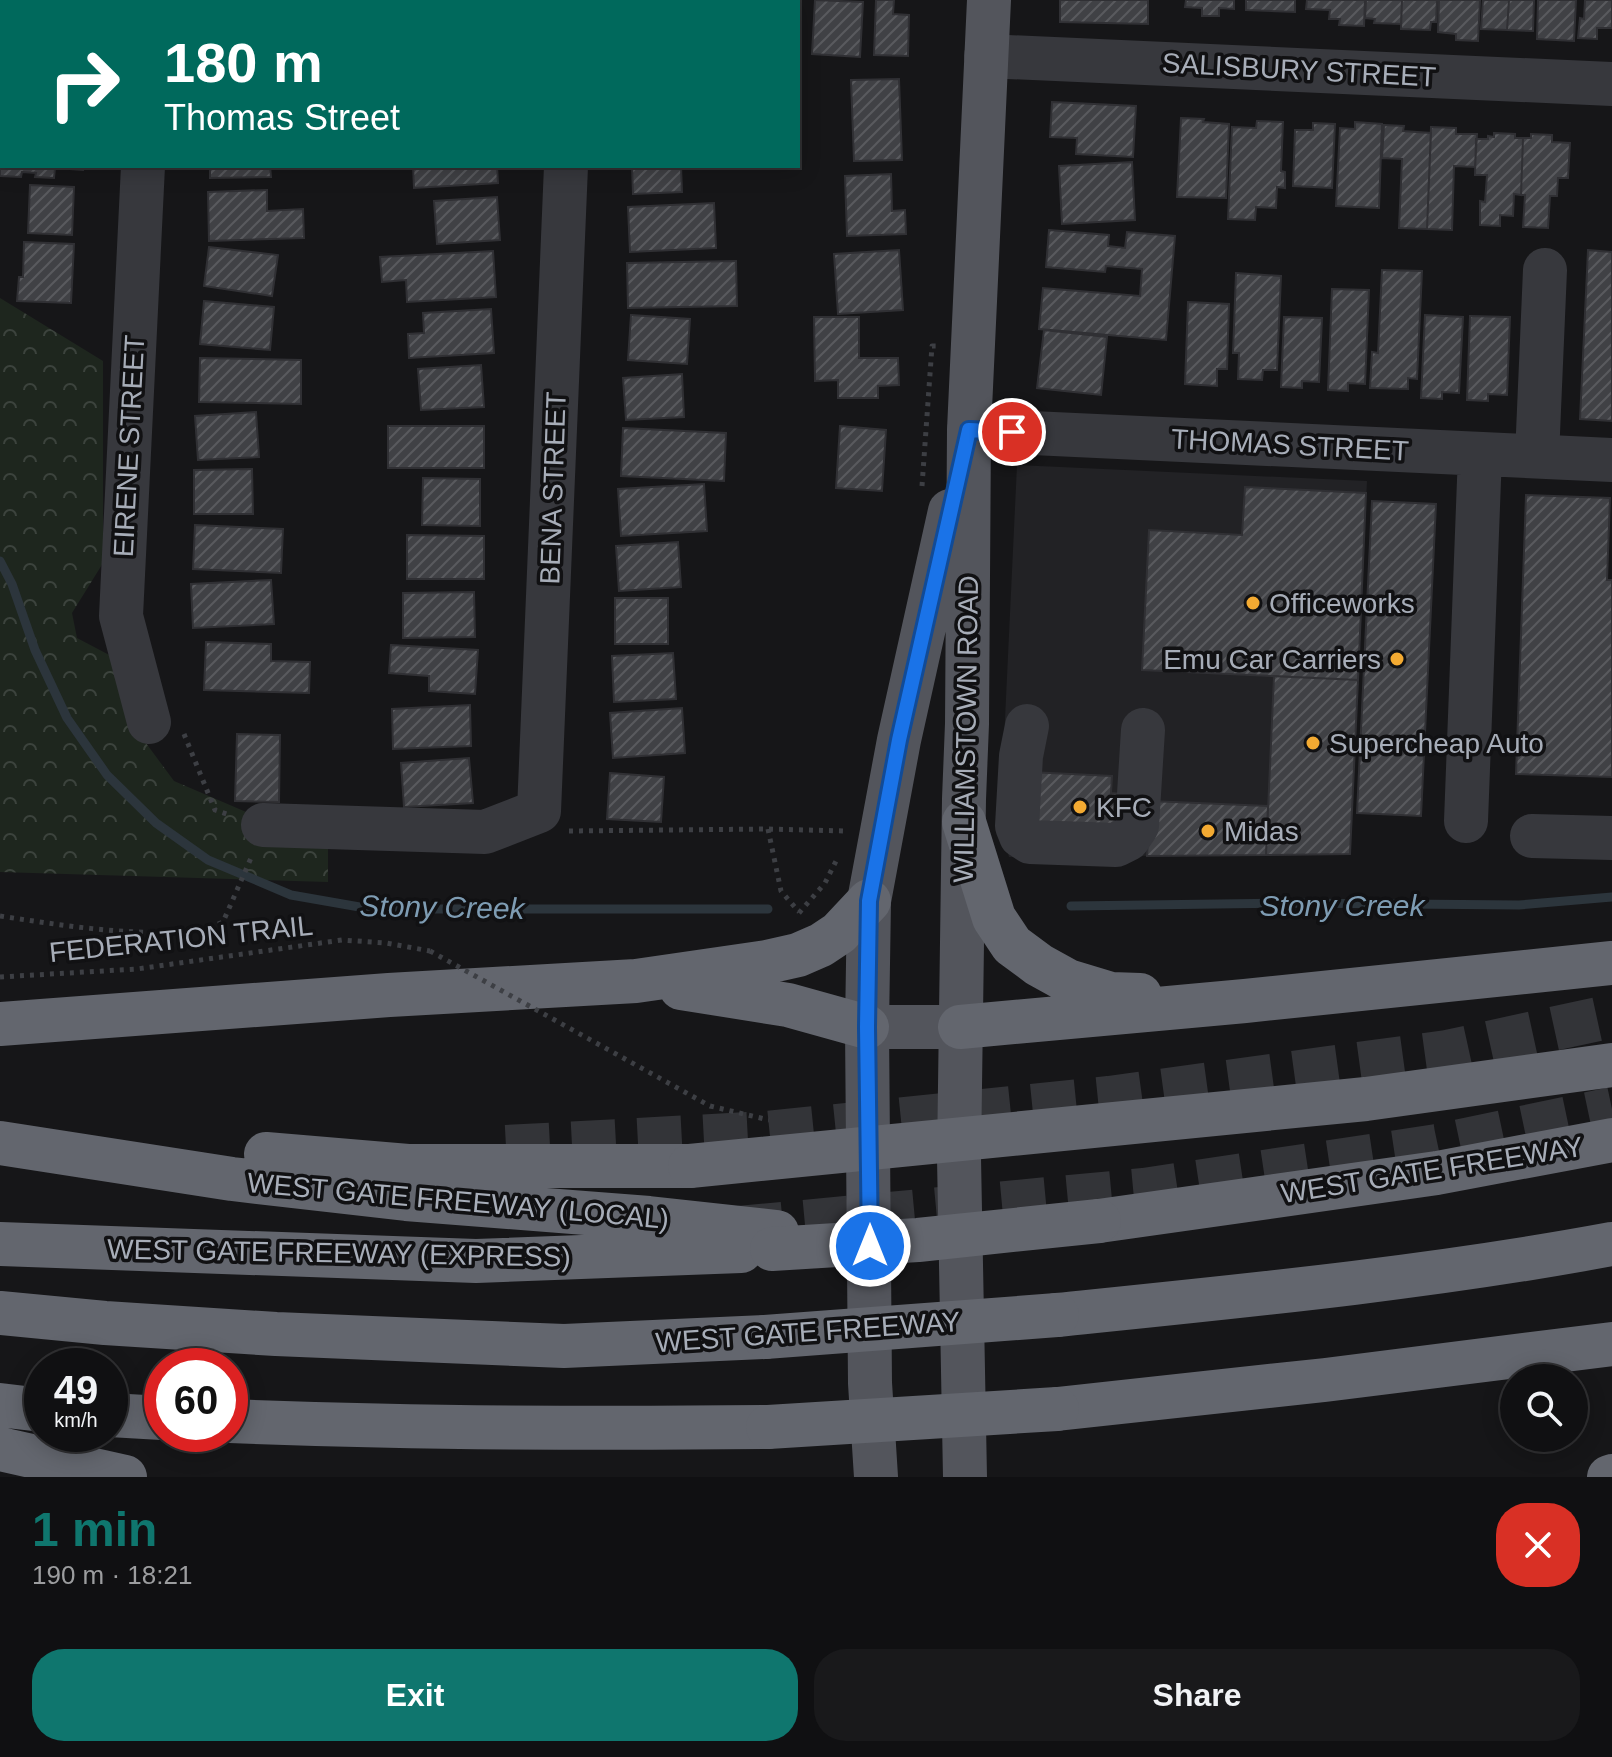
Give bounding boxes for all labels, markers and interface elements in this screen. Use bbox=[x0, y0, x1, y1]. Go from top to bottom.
text: 180 m bbox=[164, 31, 323, 94]
icon: right bbox=[32, 32, 136, 136]
street label: SALISBURY STREET bbox=[1161, 47, 1437, 93]
text: Thomas Street bbox=[164, 97, 400, 138]
street label: EIRENE STREET bbox=[108, 334, 150, 558]
street label: BENA STREET bbox=[534, 391, 572, 585]
pin bbox=[978, 398, 1046, 466]
icon: arrive bbox=[990, 410, 1034, 454]
street label: THOMAS STREET bbox=[1170, 423, 1410, 467]
street label: WILLIAMSTOWN ROAD bbox=[948, 575, 984, 883]
place label: Officeworks bbox=[1269, 588, 1415, 619]
marker: Officeworks bbox=[1244, 594, 1262, 612]
place label: Emu Car Carriers bbox=[1163, 644, 1381, 675]
marker: Emu Car Carriers bbox=[1388, 650, 1406, 668]
place label: Supercheap Auto bbox=[1329, 728, 1544, 759]
marker: Supercheap Auto bbox=[1304, 734, 1322, 752]
place label: KFC bbox=[1096, 792, 1152, 823]
marker: KFC bbox=[1071, 798, 1089, 816]
place label: Midas bbox=[1224, 816, 1299, 847]
marker: Midas bbox=[1199, 822, 1217, 840]
water label: Stony Creek bbox=[359, 889, 527, 925]
water label: Stony Creek bbox=[1259, 889, 1427, 922]
street label: FEDERATION TRAIL bbox=[48, 910, 314, 968]
street label: WEST GATE FREEWAY bbox=[1279, 1131, 1586, 1209]
street label: WEST GATE FREEWAY (LOCAL) bbox=[246, 1167, 670, 1235]
position arrow bbox=[828, 1204, 912, 1288]
street label: WEST GATE FREEWAY (EXPRESS) bbox=[107, 1233, 571, 1273]
street label: WEST GATE FREEWAY bbox=[655, 1306, 962, 1358]
speed limit sign: 60 bbox=[144, 1348, 248, 1452]
map controls bbox=[1500, 1364, 1588, 1452]
button: search bbox=[1500, 1364, 1588, 1452]
text: 49 bbox=[54, 1368, 98, 1412]
text: km/h bbox=[54, 1409, 98, 1431]
text: 1 min bbox=[32, 1503, 157, 1556]
button: close bbox=[1496, 1503, 1580, 1587]
text: 190 m · 18:21 bbox=[32, 1560, 192, 1590]
button: Exit bbox=[32, 1649, 798, 1741]
button: Share bbox=[814, 1649, 1580, 1741]

